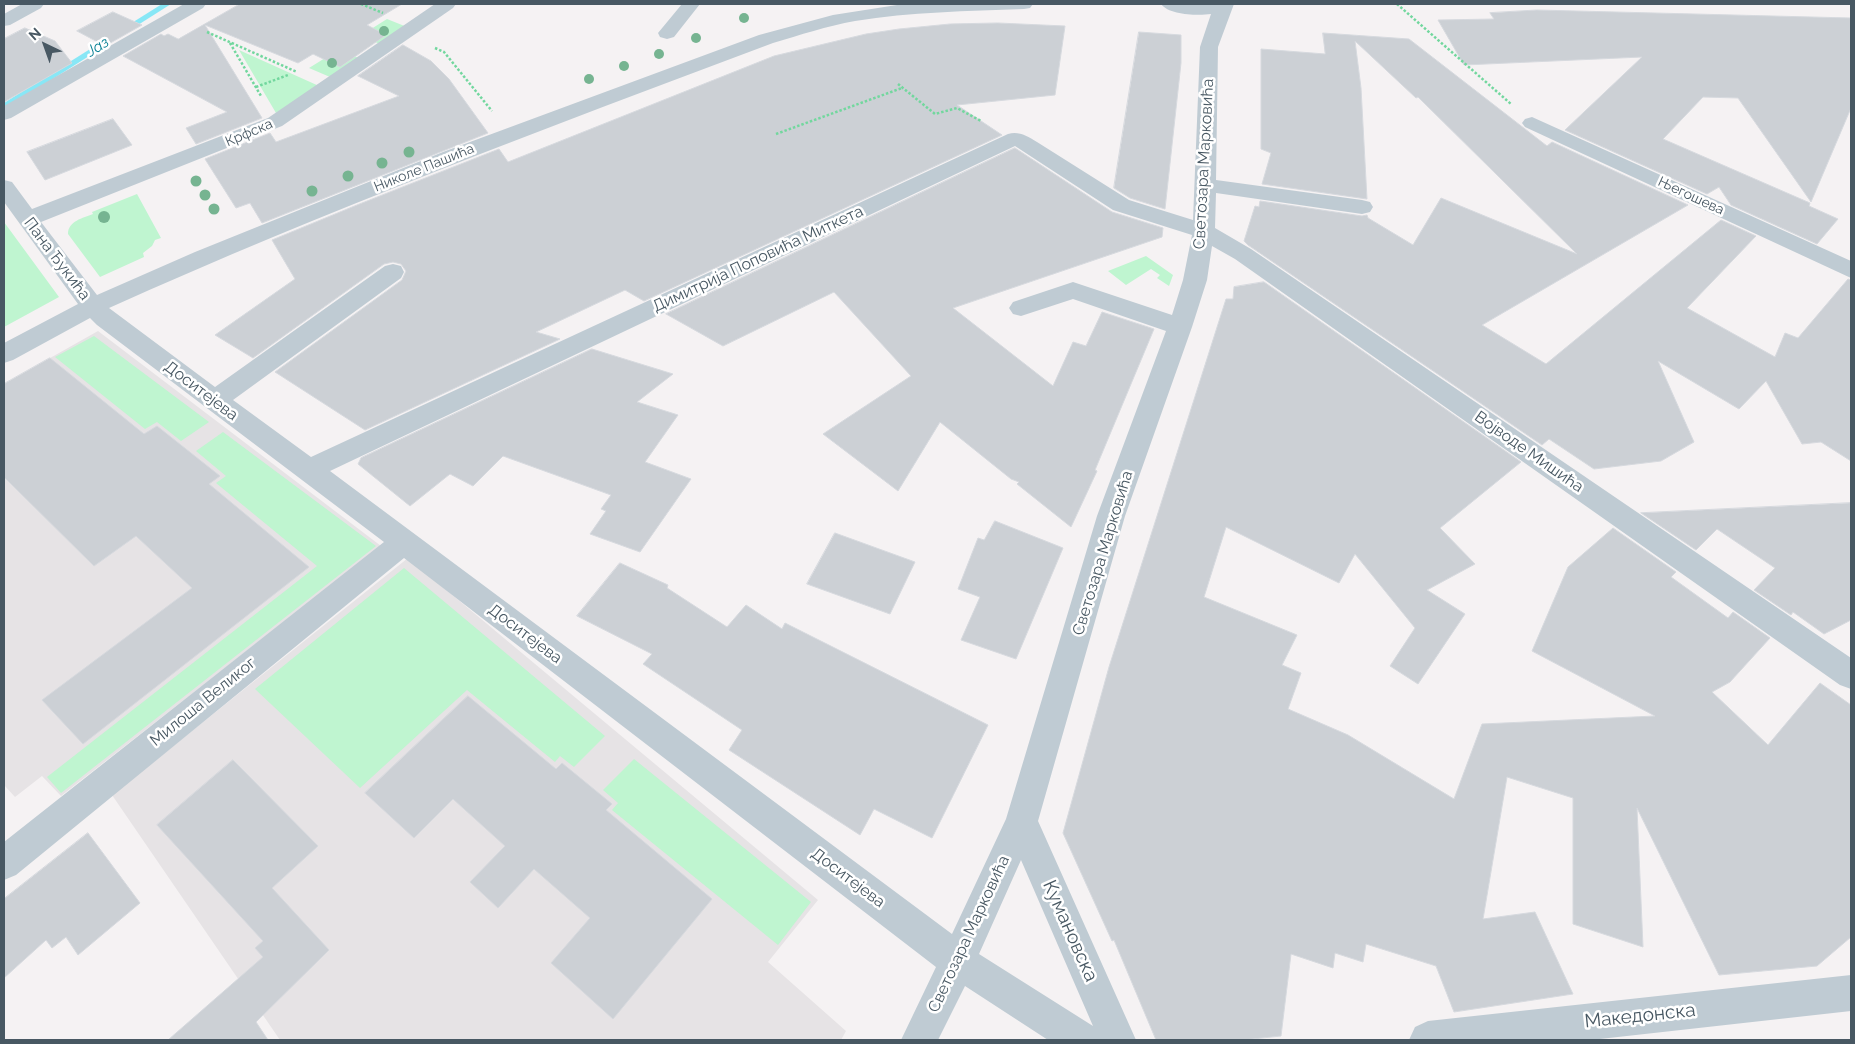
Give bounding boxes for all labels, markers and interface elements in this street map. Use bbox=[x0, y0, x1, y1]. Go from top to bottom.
north arrow bbox=[20, 20, 70, 70]
text: N bbox=[26, 24, 44, 43]
water label: Јаз bbox=[83, 33, 113, 61]
street label: Светозара Марковића bbox=[1190, 78, 1218, 250]
street label: Крфска bbox=[223, 116, 275, 150]
street label: Николе Пашића bbox=[371, 140, 477, 196]
street label: Његошева bbox=[1655, 173, 1727, 219]
street label: Димитрија Поповића Миткета bbox=[650, 202, 866, 316]
street label: Пана Ђукића bbox=[20, 214, 94, 304]
street label: Доситејева bbox=[160, 357, 242, 425]
street label: Војводе Мишића bbox=[1471, 407, 1587, 497]
street label: Светозара Марковића bbox=[1069, 468, 1137, 638]
street label: Доситејева bbox=[484, 600, 566, 668]
street label: Милоша Великог bbox=[146, 654, 260, 750]
street label: Доситејева bbox=[807, 844, 889, 912]
street label: Светозара Марковића bbox=[924, 852, 1014, 1016]
street label: Кумановска bbox=[1038, 877, 1102, 985]
street label: Македонска bbox=[1583, 999, 1697, 1033]

